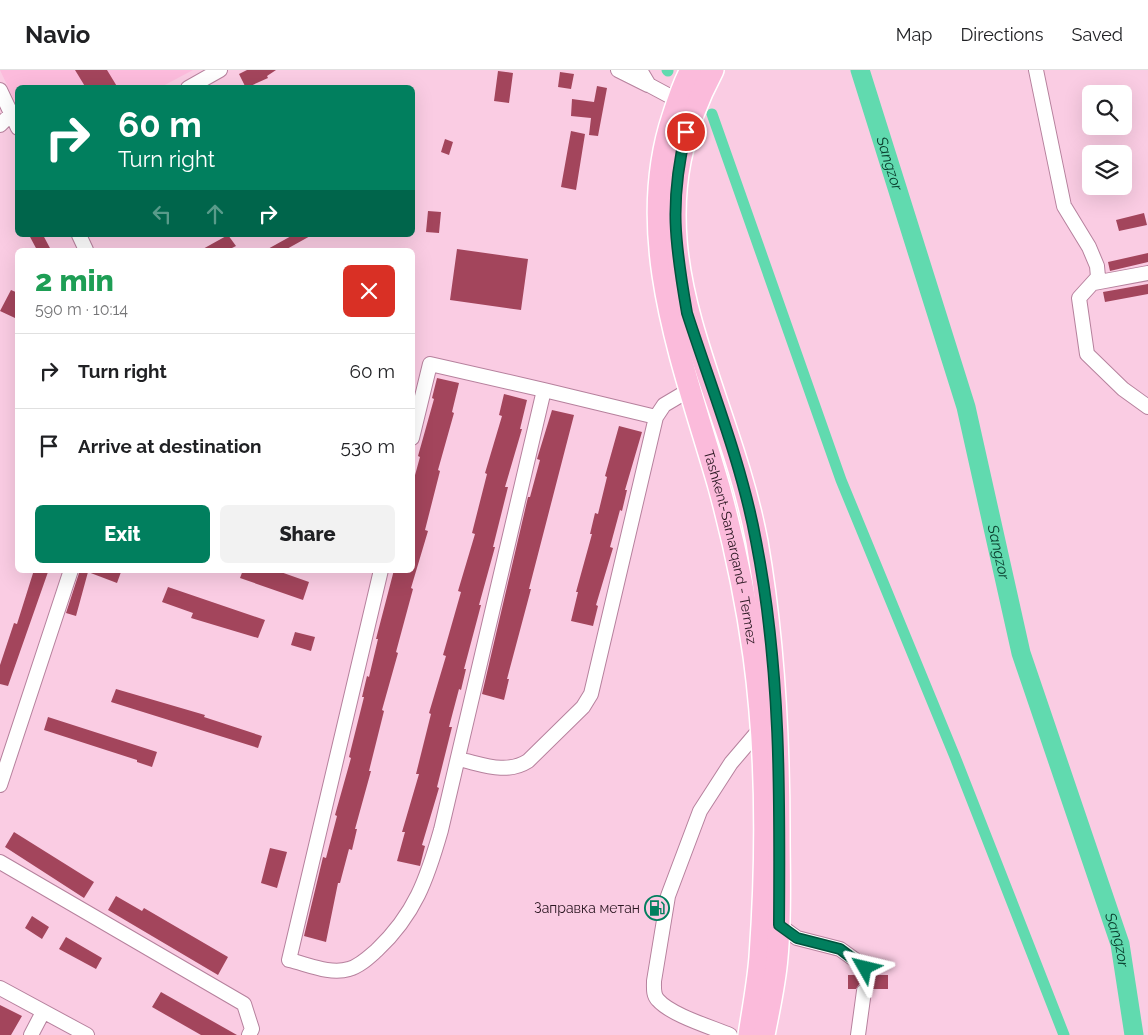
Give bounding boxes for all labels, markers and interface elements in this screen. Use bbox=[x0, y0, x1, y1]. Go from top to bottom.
text: Navio bbox=[25, 20, 90, 49]
text: Map bbox=[896, 24, 932, 45]
text: Directions bbox=[960, 24, 1044, 45]
text: Saved bbox=[1072, 24, 1123, 45]
map controls bbox=[1082, 85, 1132, 195]
button: search bbox=[1082, 85, 1132, 135]
text: 60 m bbox=[118, 104, 202, 145]
icon: right bbox=[35, 105, 100, 170]
pin bbox=[665, 111, 707, 153]
icon: arrive bbox=[672, 118, 700, 146]
water label: Sangzor bbox=[872, 133, 907, 194]
button: layers bbox=[1082, 145, 1132, 195]
text: Turn right bbox=[118, 146, 215, 172]
icon: left bbox=[148, 200, 176, 228]
icon: ahead bbox=[201, 200, 229, 228]
icon: right bbox=[254, 200, 282, 228]
text: 2 min bbox=[35, 263, 114, 298]
button: close bbox=[343, 265, 395, 317]
text: 590 m · 10:14 bbox=[35, 300, 128, 319]
icon: right bbox=[35, 357, 63, 385]
text: Turn right bbox=[78, 360, 167, 382]
text: 60 m bbox=[350, 360, 395, 382]
icon: arrive bbox=[35, 432, 63, 460]
text: Arrive at destination bbox=[78, 435, 262, 457]
text: 530 m bbox=[341, 435, 395, 457]
street label: Tashkent-Samarqand - Termez bbox=[701, 448, 760, 645]
button: Exit bbox=[35, 505, 210, 563]
button: Share bbox=[220, 505, 395, 563]
water label: Sangzor bbox=[983, 522, 1013, 582]
fuel station icon: Заправка метан bbox=[644, 895, 670, 921]
place label: Заправка метан bbox=[534, 900, 640, 916]
water label: Sangzor bbox=[1101, 909, 1133, 969]
position arrow bbox=[838, 941, 890, 993]

